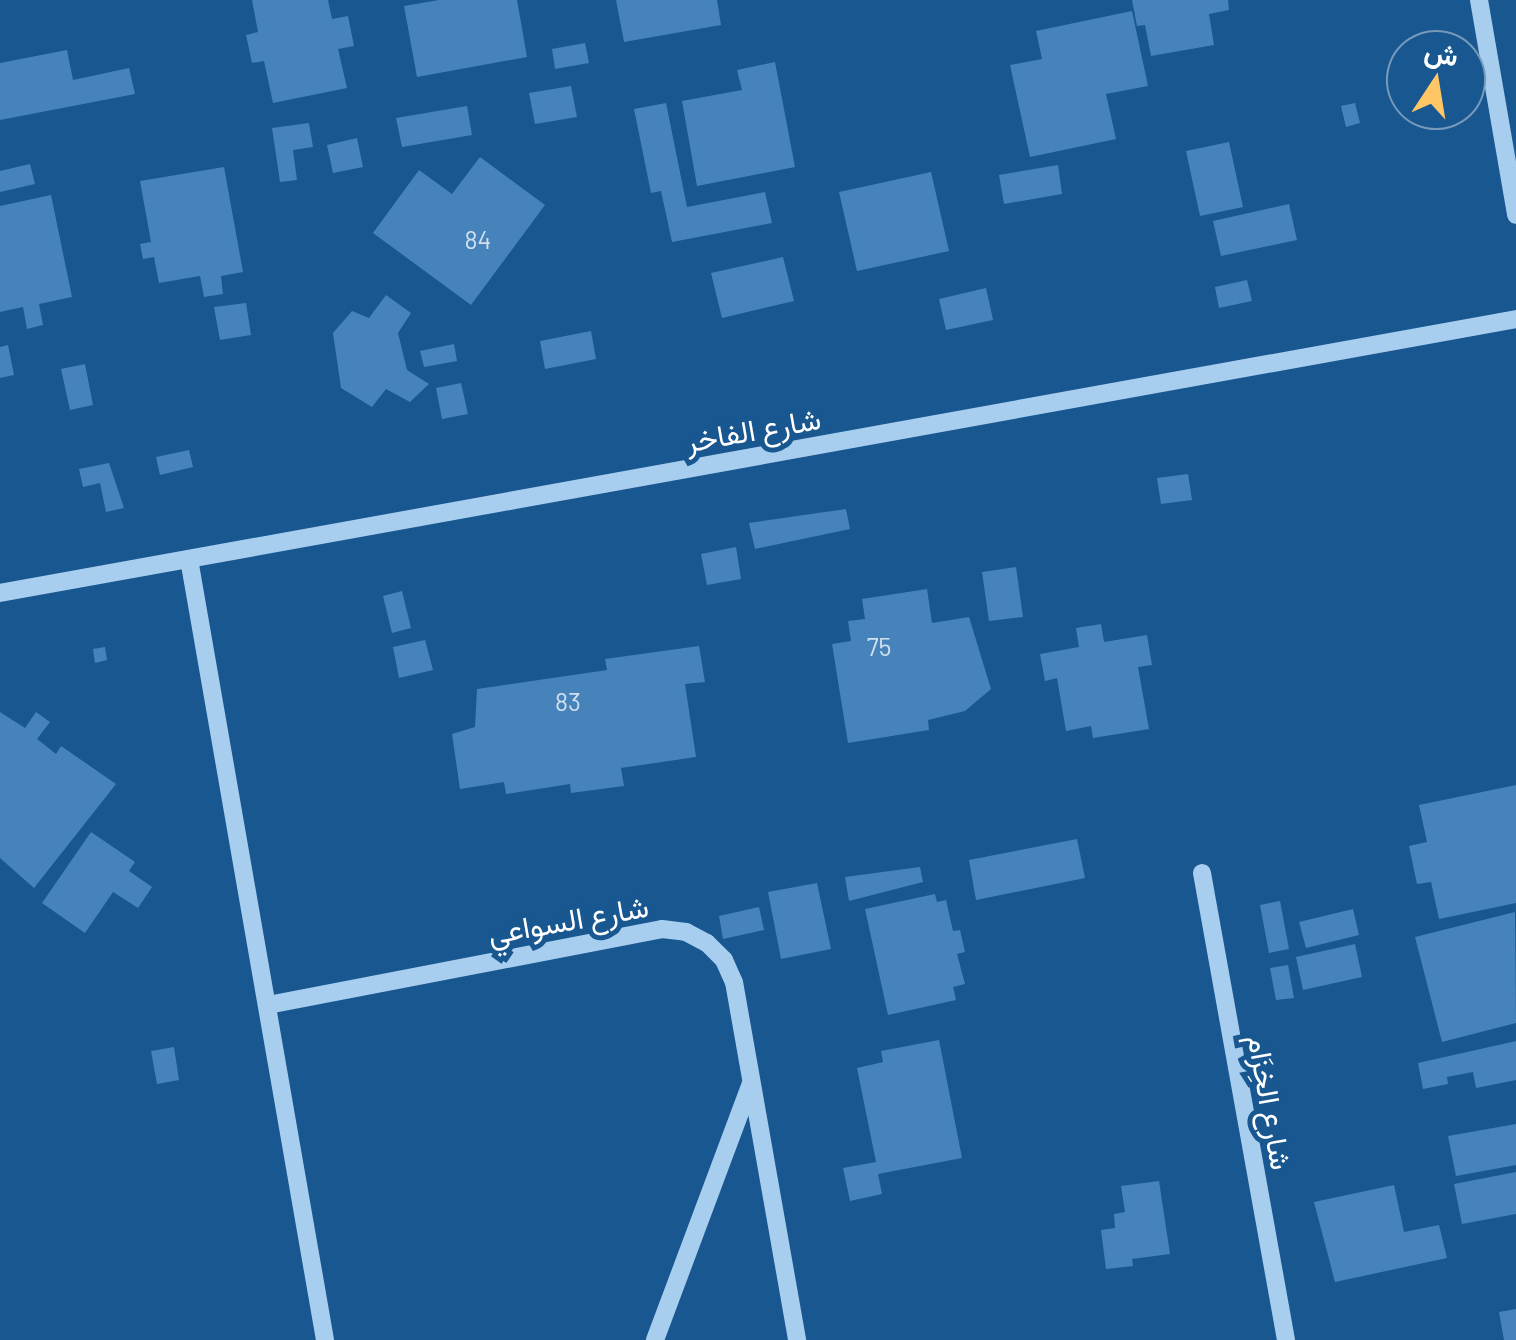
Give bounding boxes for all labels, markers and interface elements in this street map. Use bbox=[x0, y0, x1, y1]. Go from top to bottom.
north arrow bbox=[1386, 30, 1486, 130]
text: ش bbox=[1422, 32, 1462, 73]
house number: 84 bbox=[465, 224, 491, 254]
street label: شارع الفاخر bbox=[683, 399, 823, 459]
house number: 75 bbox=[867, 631, 891, 661]
house number: 83 bbox=[555, 686, 581, 716]
street label: شارع السواعي bbox=[485, 887, 651, 951]
street label: شارع الخِزَام bbox=[1241, 1032, 1301, 1172]

